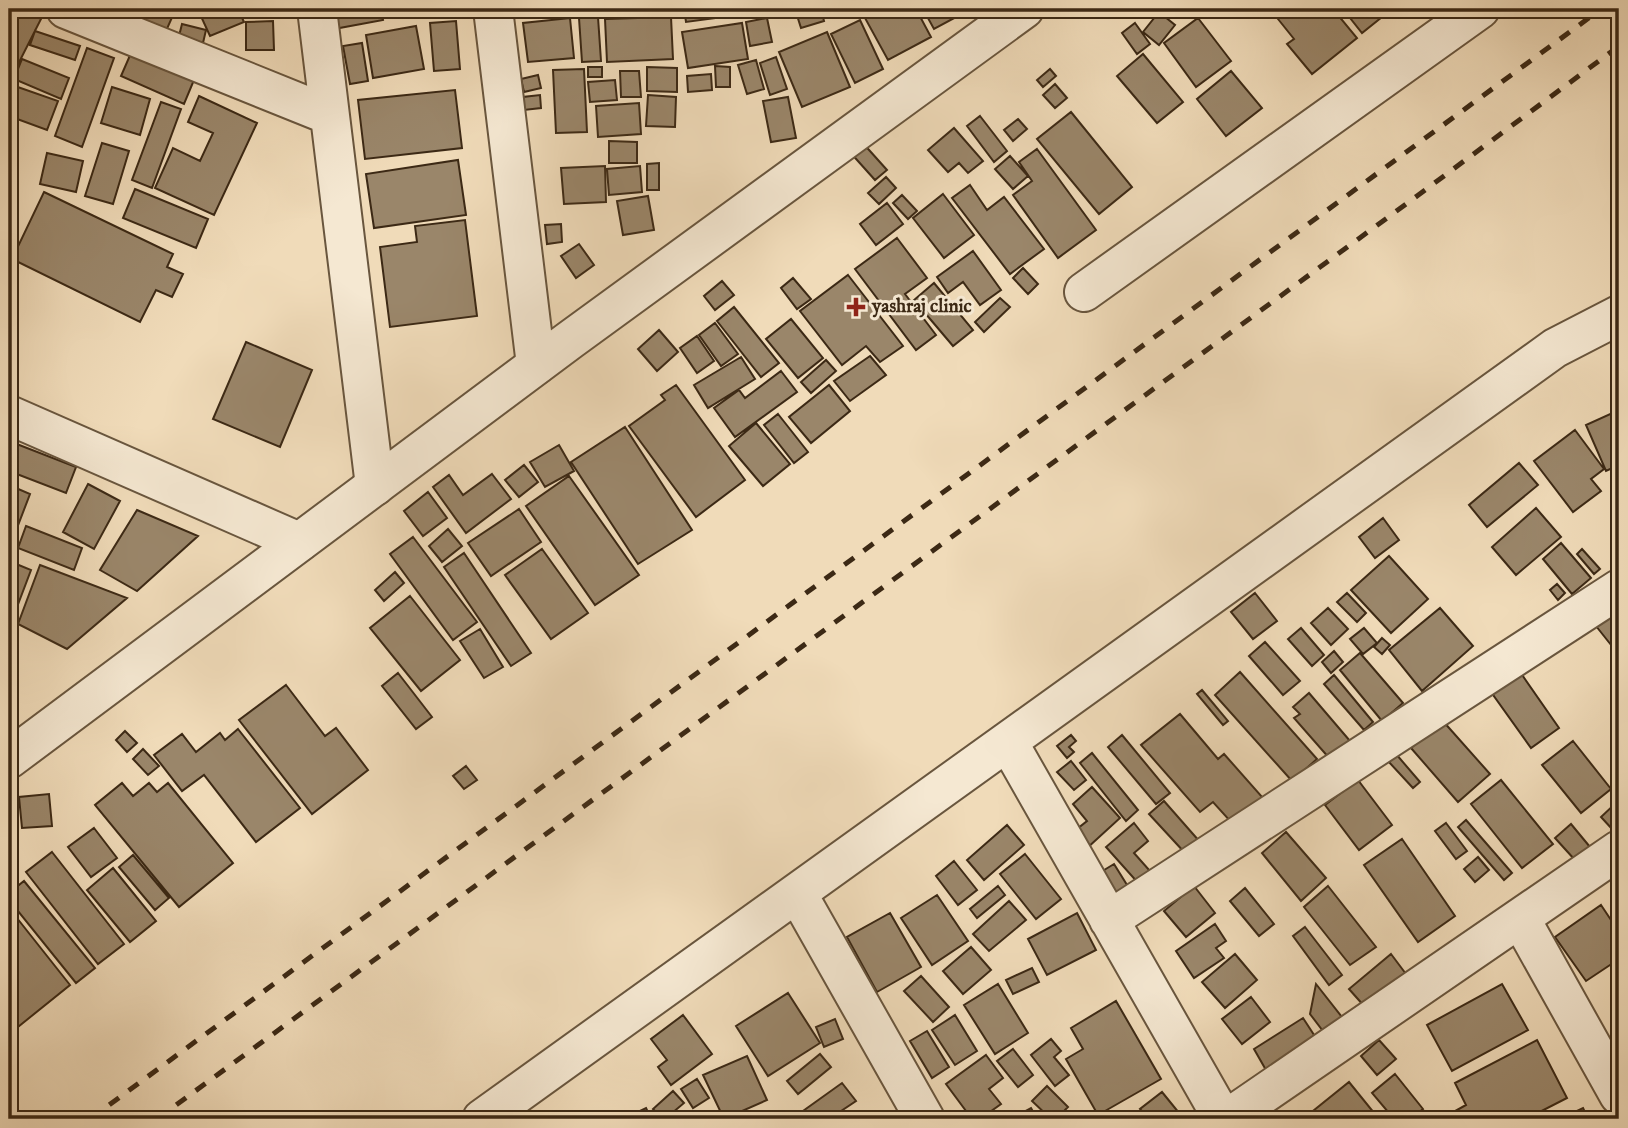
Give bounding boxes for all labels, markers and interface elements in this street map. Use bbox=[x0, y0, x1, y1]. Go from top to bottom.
place label: yashraj clinic bbox=[871, 295, 972, 319]
marker: yashraj clinic bbox=[846, 297, 866, 317]

